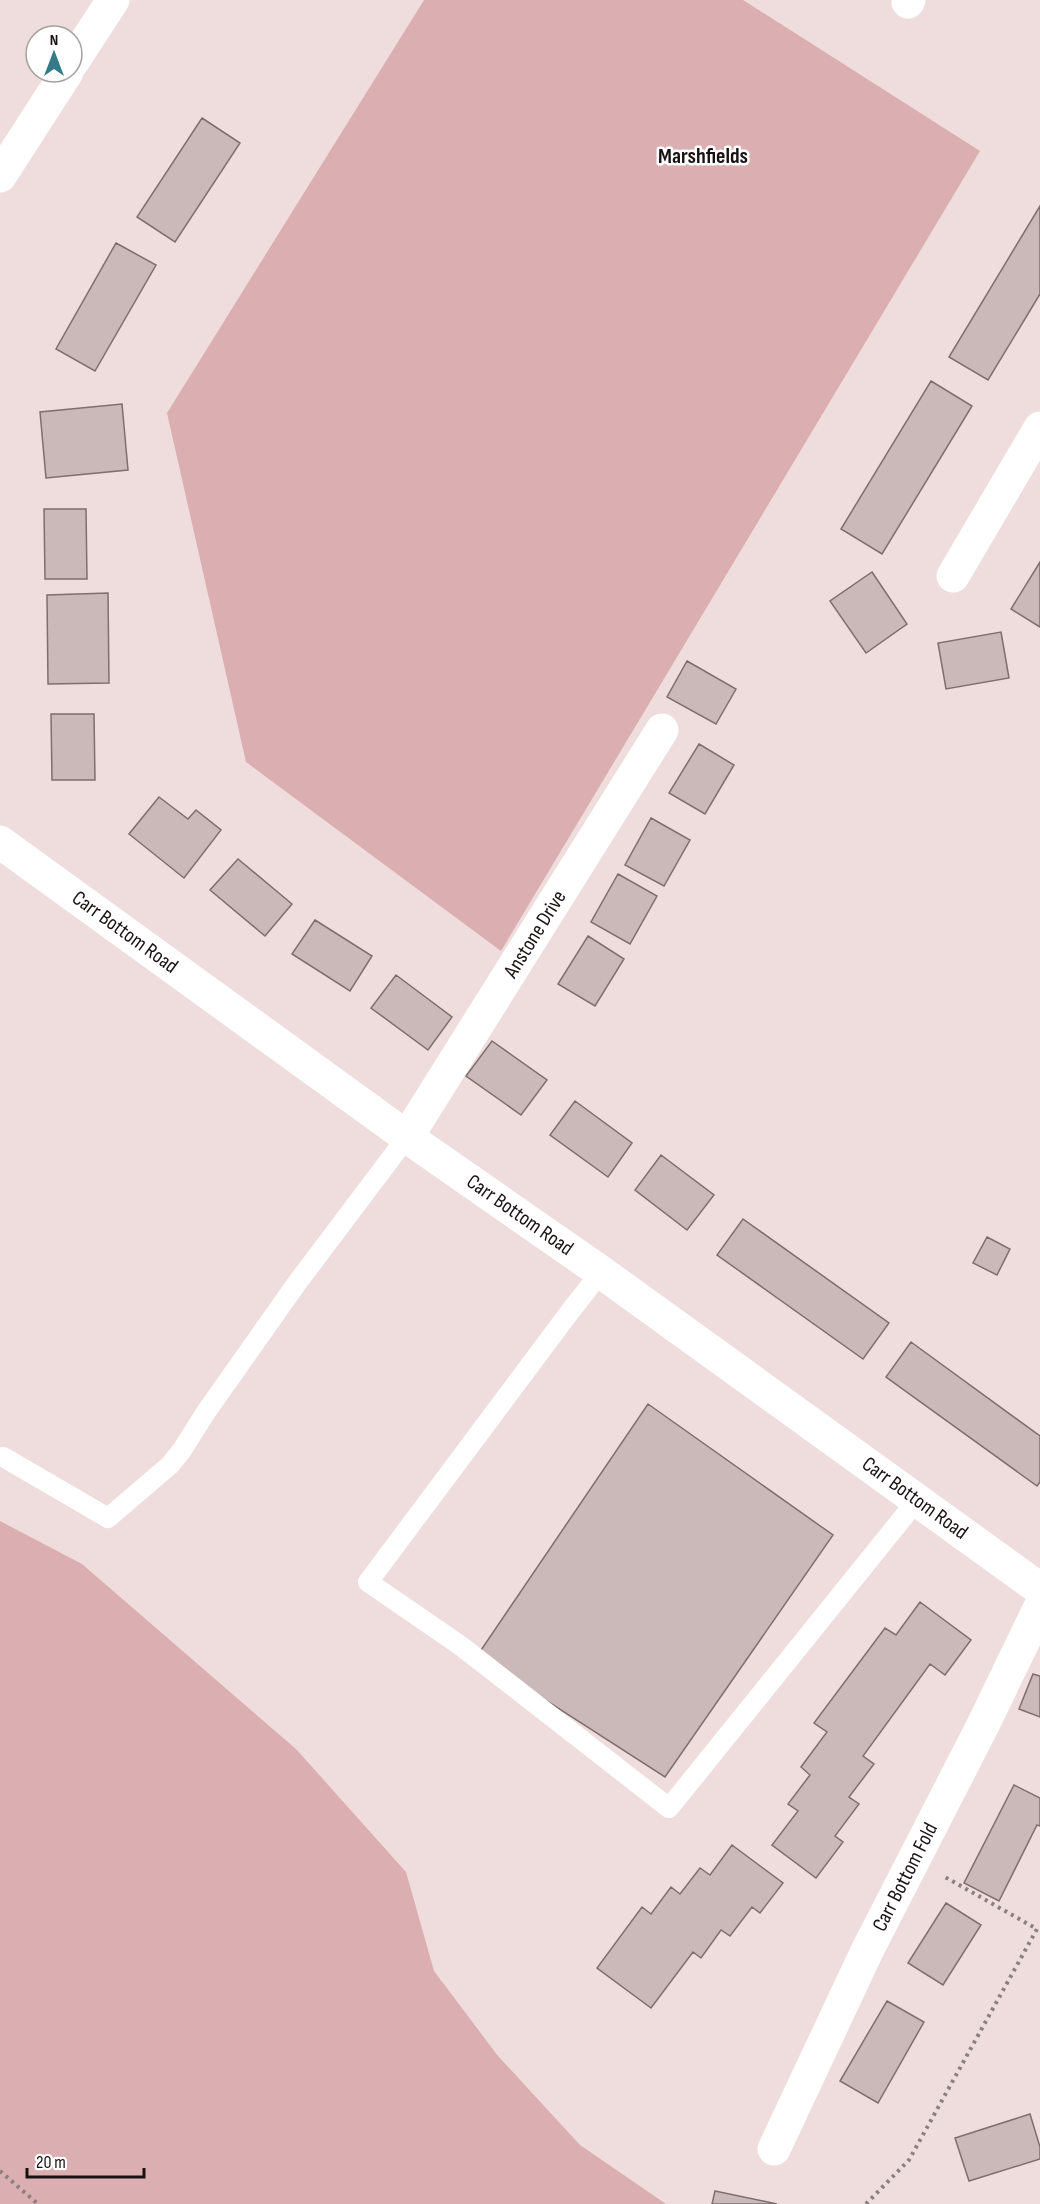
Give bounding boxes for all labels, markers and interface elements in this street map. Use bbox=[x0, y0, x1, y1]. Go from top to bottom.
north arrow bbox=[24, 24, 84, 84]
text: N bbox=[50, 31, 58, 50]
district label: Marshfields bbox=[658, 143, 748, 170]
street label: Carr Bottom Road bbox=[67, 885, 183, 979]
street label: Anstone Drive bbox=[498, 886, 572, 983]
street label: Carr Bottom Road bbox=[462, 1169, 578, 1261]
street label: Carr Bottom Road bbox=[857, 1451, 973, 1545]
street label: Carr Bottom Fold bbox=[867, 1818, 943, 1936]
scale bar bbox=[27, 2141, 144, 2179]
text: 20 m bbox=[36, 2152, 66, 2173]

